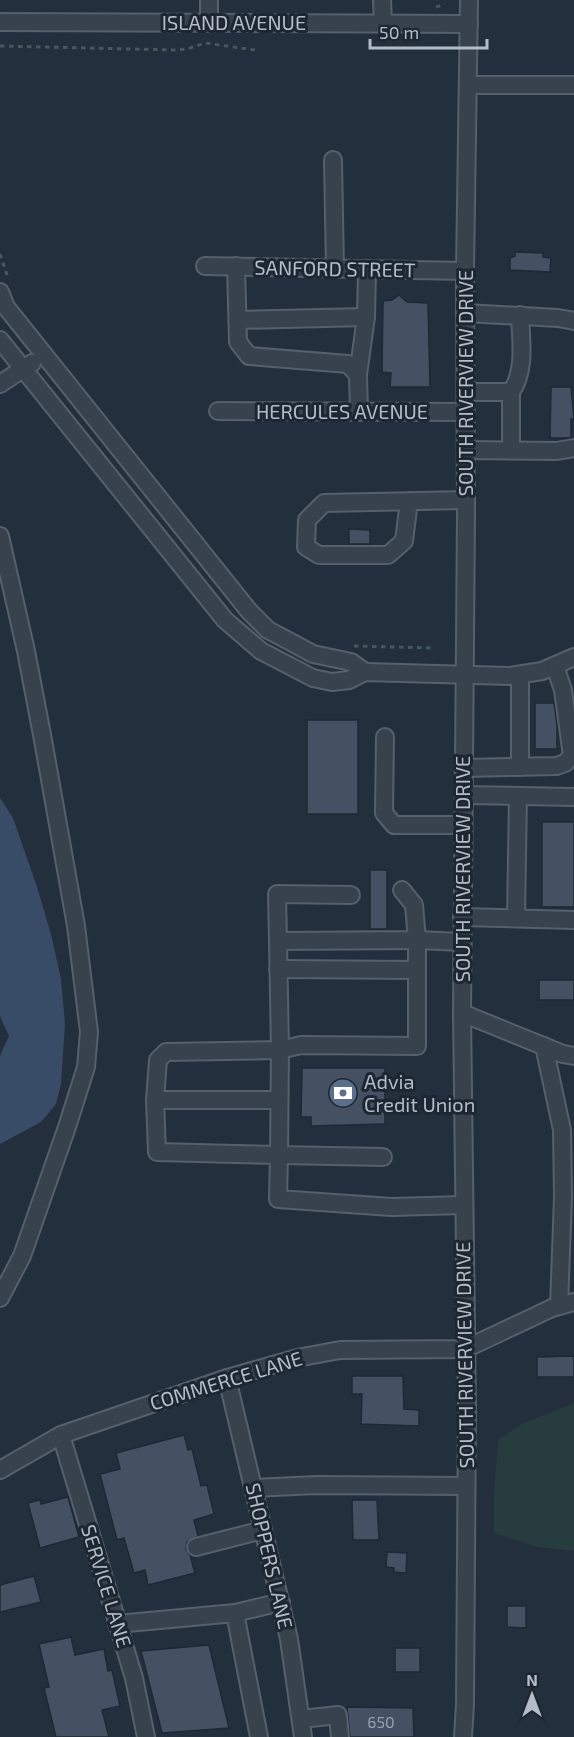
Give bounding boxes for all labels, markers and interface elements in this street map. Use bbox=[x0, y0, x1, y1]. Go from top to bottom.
street label: ISLAND AVENUE bbox=[162, 10, 306, 34]
scale bar bbox=[370, 12, 487, 50]
text: 50 m bbox=[379, 21, 419, 43]
street label: SANFORD STREET bbox=[254, 255, 416, 281]
street label: SOUTH RIVERVIEW DRIVE bbox=[453, 270, 477, 496]
street label: HERCULES AVENUE bbox=[256, 399, 428, 423]
street label: SOUTH RIVERVIEW DRIVE bbox=[450, 756, 474, 982]
place label: Advia Credit Union bbox=[364, 1069, 475, 1116]
bank icon: Advia Credit Union bbox=[327, 1077, 359, 1109]
street label: SOUTH RIVERVIEW DRIVE bbox=[450, 1242, 478, 1469]
street label: COMMERCE LANE bbox=[147, 1345, 305, 1415]
street label: SHOPPERS LANE bbox=[242, 1481, 298, 1631]
street label: SERVICE LANE bbox=[77, 1521, 137, 1650]
north arrow bbox=[502, 1665, 562, 1725]
text: N bbox=[526, 1670, 538, 1689]
house number: 650 bbox=[367, 1712, 395, 1731]

